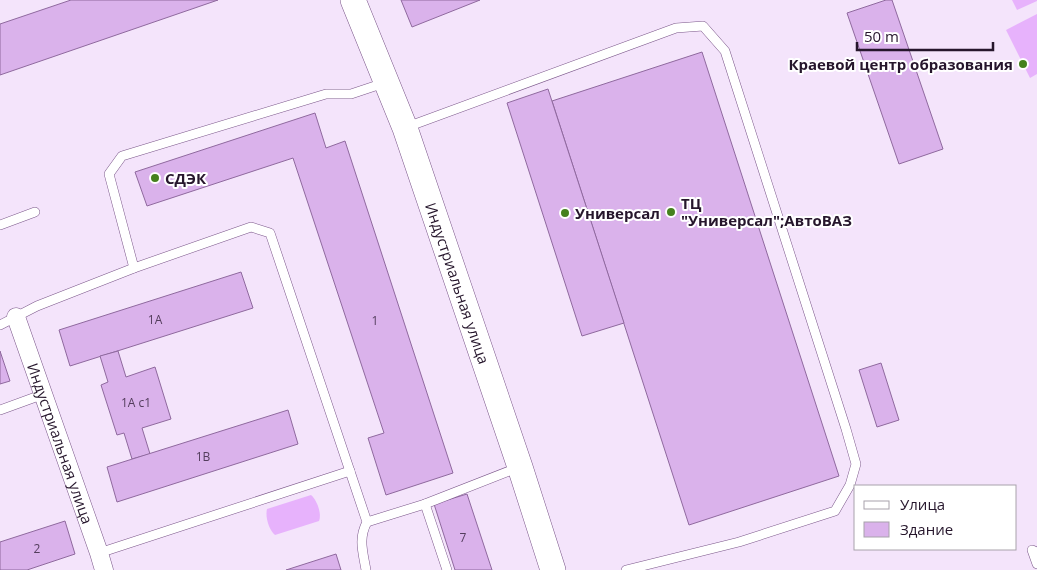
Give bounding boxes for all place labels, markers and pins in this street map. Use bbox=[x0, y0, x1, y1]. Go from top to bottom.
place label: Краевой центр образования bbox=[788, 54, 1013, 74]
marker: Краевой центр образования bbox=[1017, 58, 1029, 70]
place label: СДЭК bbox=[165, 168, 207, 188]
marker: СДЭК bbox=[149, 172, 161, 184]
place label: ТЦ "Универсал";АвтоВАЗ bbox=[681, 193, 852, 230]
place label: Универсал bbox=[575, 203, 660, 223]
marker: ТЦ "Универсал";АвтоВАЗ bbox=[665, 206, 677, 218]
marker: Универсал bbox=[559, 207, 571, 219]

